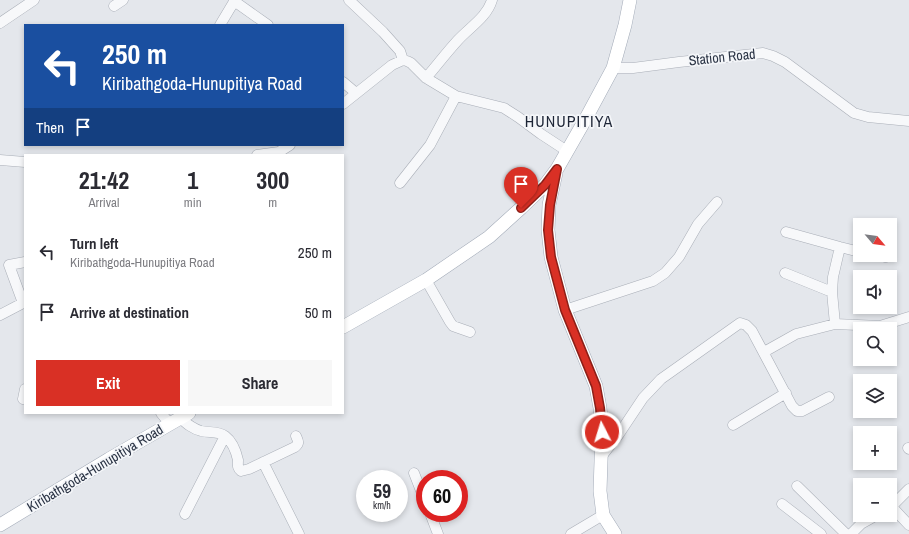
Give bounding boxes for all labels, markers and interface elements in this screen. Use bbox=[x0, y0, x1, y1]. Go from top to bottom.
text: 250 m bbox=[102, 35, 167, 73]
icon: left bbox=[36, 40, 88, 92]
street label: Station Road bbox=[688, 45, 756, 69]
text: Kiribathgoda-Hunupitiya Road bbox=[102, 71, 302, 96]
district label: HUNUPITIYA bbox=[525, 110, 613, 132]
icon: arrive bbox=[72, 116, 94, 138]
text: Then bbox=[36, 117, 64, 138]
text: 21:42 bbox=[79, 164, 129, 196]
text: 1 bbox=[187, 164, 198, 196]
text: 300 bbox=[256, 164, 289, 196]
pin bbox=[504, 167, 538, 208]
icon: arrive bbox=[510, 173, 532, 195]
text: Arrival bbox=[89, 194, 119, 211]
text: min bbox=[184, 194, 202, 211]
text: m bbox=[268, 194, 277, 211]
north arrow bbox=[853, 218, 897, 262]
map controls bbox=[853, 218, 897, 522]
text: Turn left bbox=[70, 233, 118, 254]
icon: left bbox=[36, 241, 58, 263]
text: 250 m bbox=[298, 242, 332, 263]
text: Kiribathgoda-Hunupitiya Road bbox=[70, 254, 215, 271]
button: sound bbox=[853, 270, 897, 314]
icon: arrive bbox=[36, 301, 58, 323]
text: Arrive at destination bbox=[70, 302, 189, 323]
text: 50 m bbox=[305, 302, 332, 323]
button: search bbox=[853, 322, 897, 366]
button: Exit bbox=[36, 360, 180, 406]
button: Share bbox=[188, 360, 332, 406]
button: layers bbox=[853, 374, 897, 418]
position arrow bbox=[581, 411, 623, 453]
street label: Kiribathgoda-Hunupitiya Road bbox=[24, 420, 166, 516]
button: + bbox=[853, 426, 897, 470]
speed limit sign: 60 bbox=[416, 470, 468, 522]
text: 59 bbox=[373, 477, 391, 504]
button: − bbox=[853, 478, 897, 522]
text: km/h bbox=[373, 499, 391, 512]

